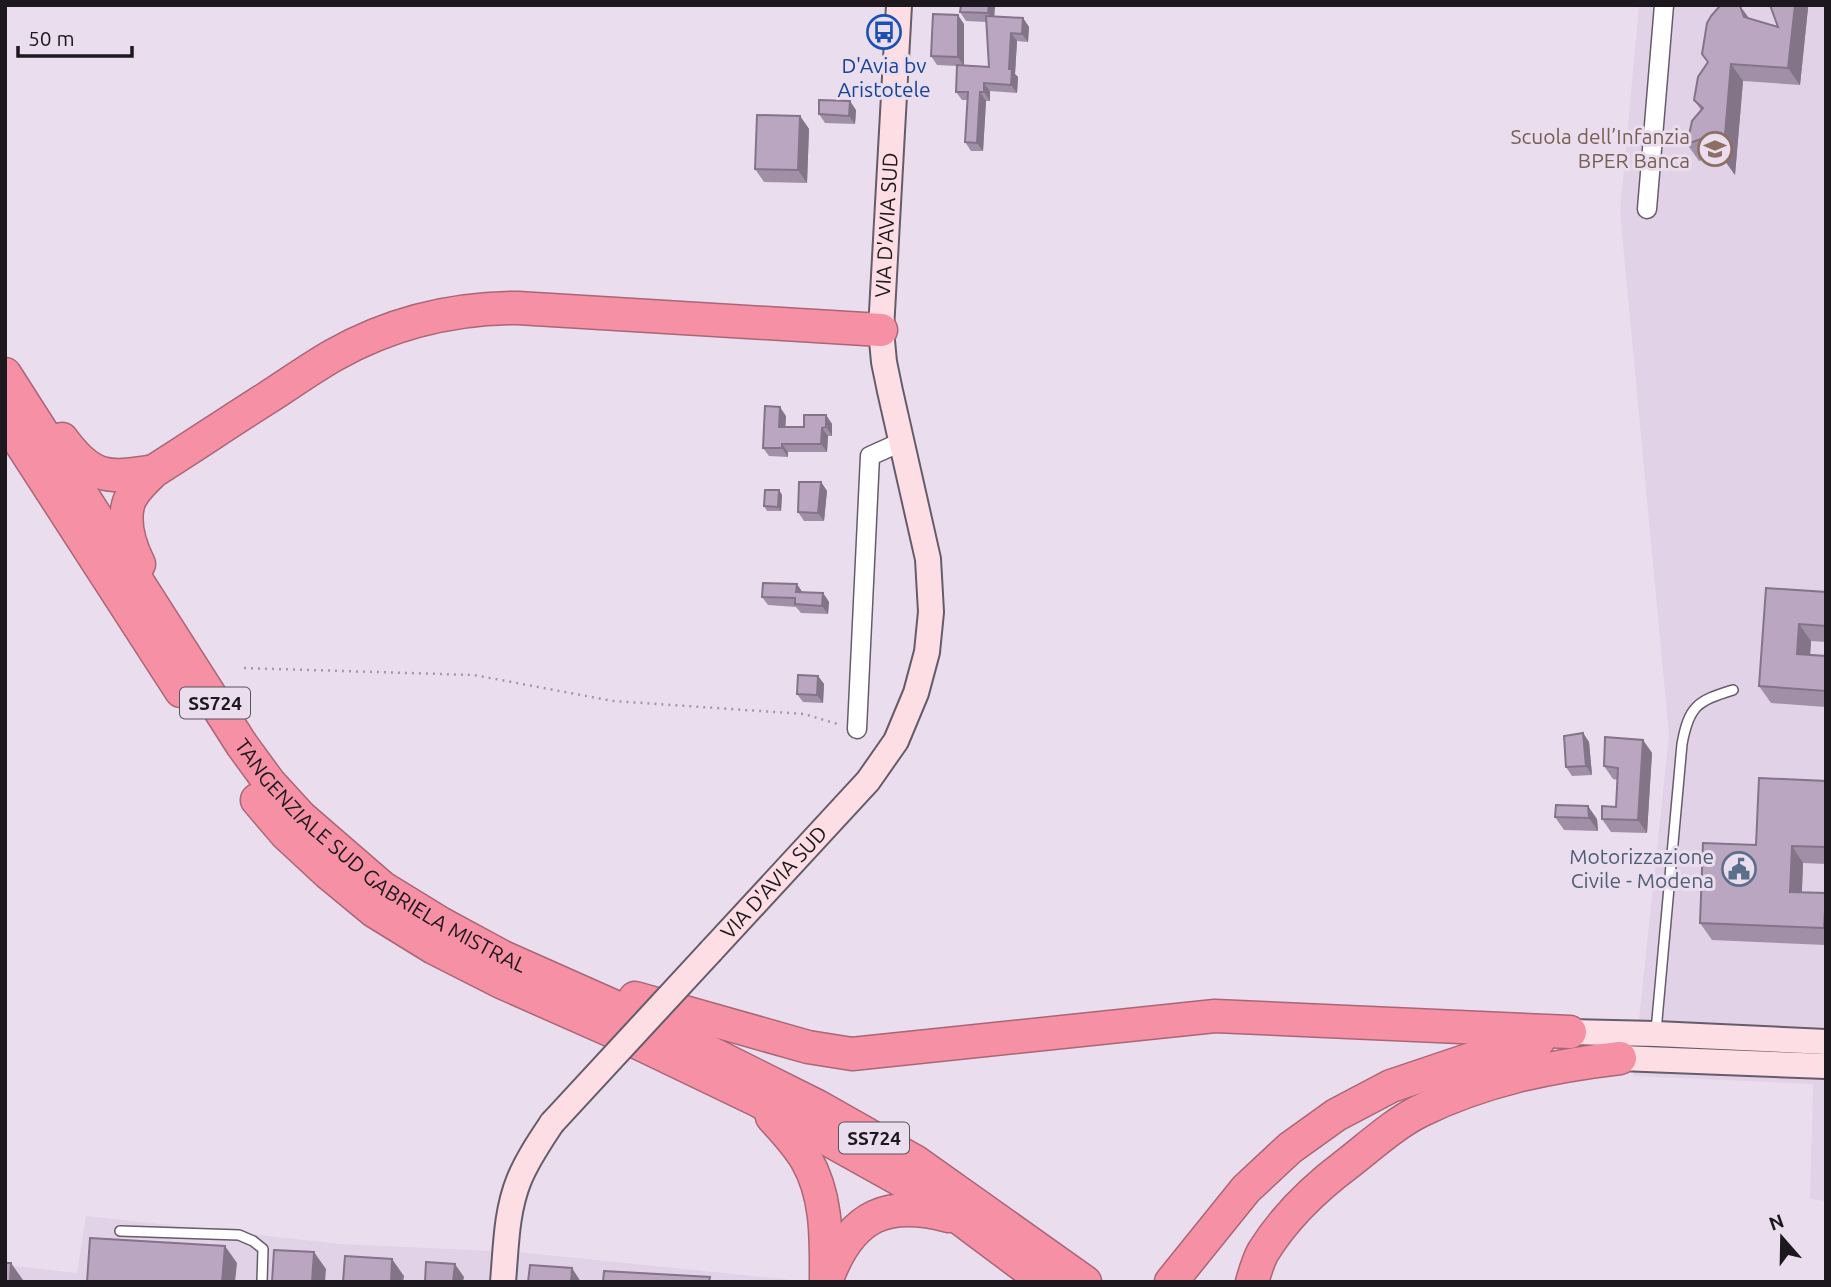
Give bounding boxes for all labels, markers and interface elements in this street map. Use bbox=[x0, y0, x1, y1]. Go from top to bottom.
bus stop icon: D'Avia bv Aristotele bbox=[865, 13, 903, 51]
scale bar bbox=[18, 14, 131, 58]
text: 50 m bbox=[28, 26, 75, 50]
place label: D'Avia bv Aristotele bbox=[837, 53, 931, 101]
place label: Scuola dell’Infanzia BPER Banca bbox=[1510, 124, 1690, 172]
school or university icon: Scuola dell’Infanzia BPER Banca bbox=[1696, 130, 1734, 168]
street label: VIA D'AVIA SUD bbox=[870, 152, 902, 298]
road number: SS724 bbox=[180, 688, 250, 718]
street label: TANGENZIALE SUD GABRIELA MISTRAL bbox=[230, 734, 530, 977]
street label: VIA D'AVIA SUD bbox=[715, 820, 832, 944]
place label: Motorizzazione Civile - Modena bbox=[1569, 844, 1714, 892]
public building icon: Motorizzazione Civile - Modena bbox=[1720, 850, 1758, 888]
road number: SS724 bbox=[839, 1122, 909, 1154]
north arrow bbox=[1747, 1203, 1817, 1273]
text: N bbox=[1766, 1209, 1787, 1235]

